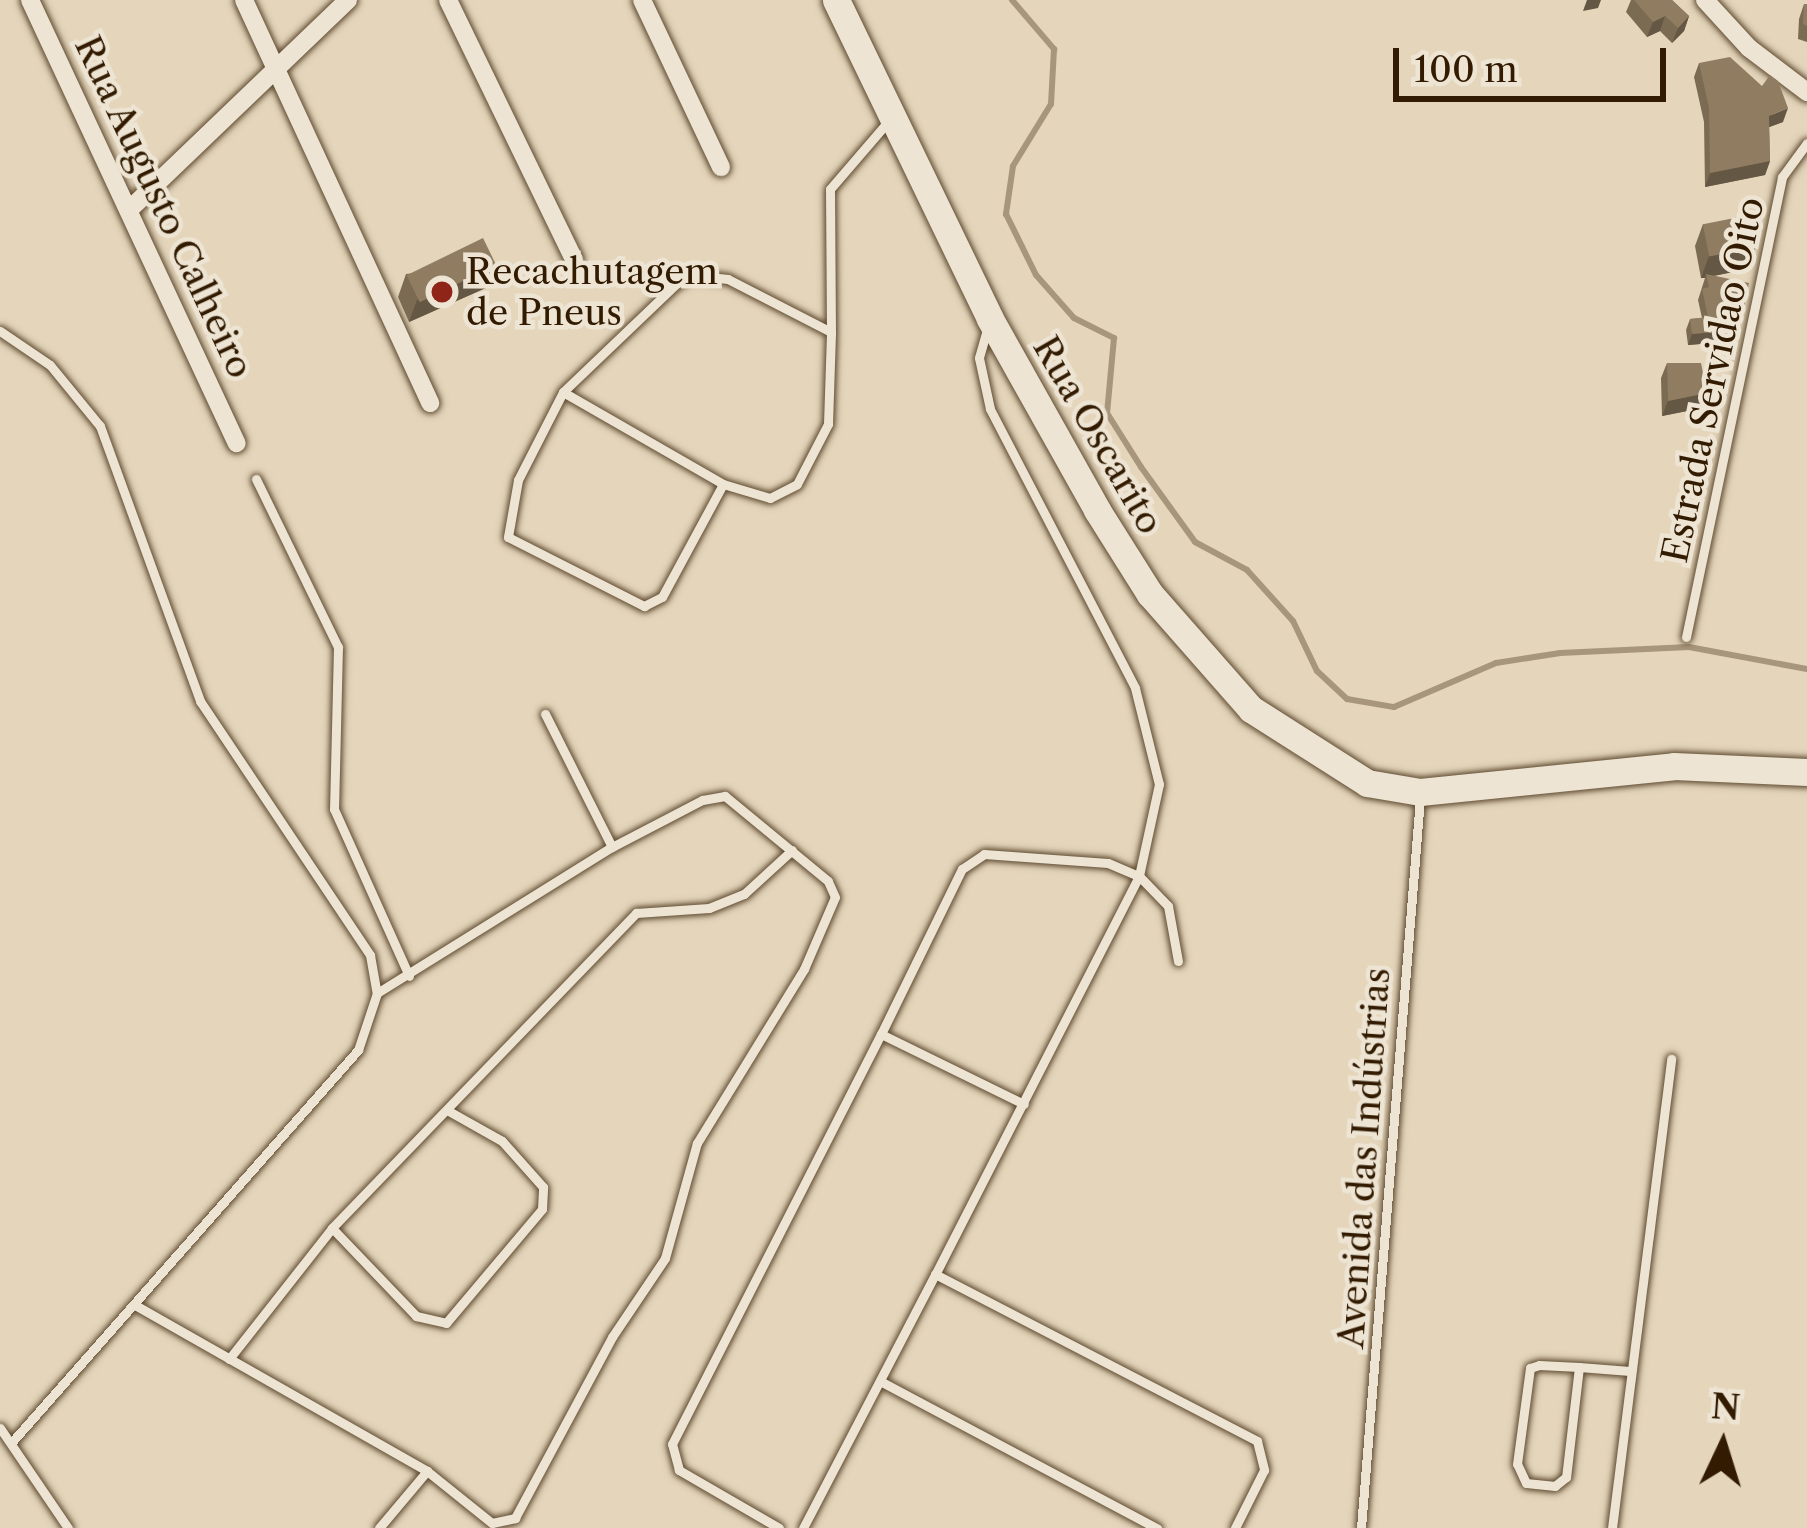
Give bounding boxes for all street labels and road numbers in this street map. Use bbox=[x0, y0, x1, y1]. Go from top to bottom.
street label: Rua Augusto Calheiro bbox=[65, 28, 263, 386]
street label: Estrada Servidao Oito bbox=[1653, 193, 1773, 567]
street label: Rua Oscarito bbox=[1024, 328, 1172, 542]
street label: Avenida das Indústrias bbox=[1329, 966, 1399, 1350]

